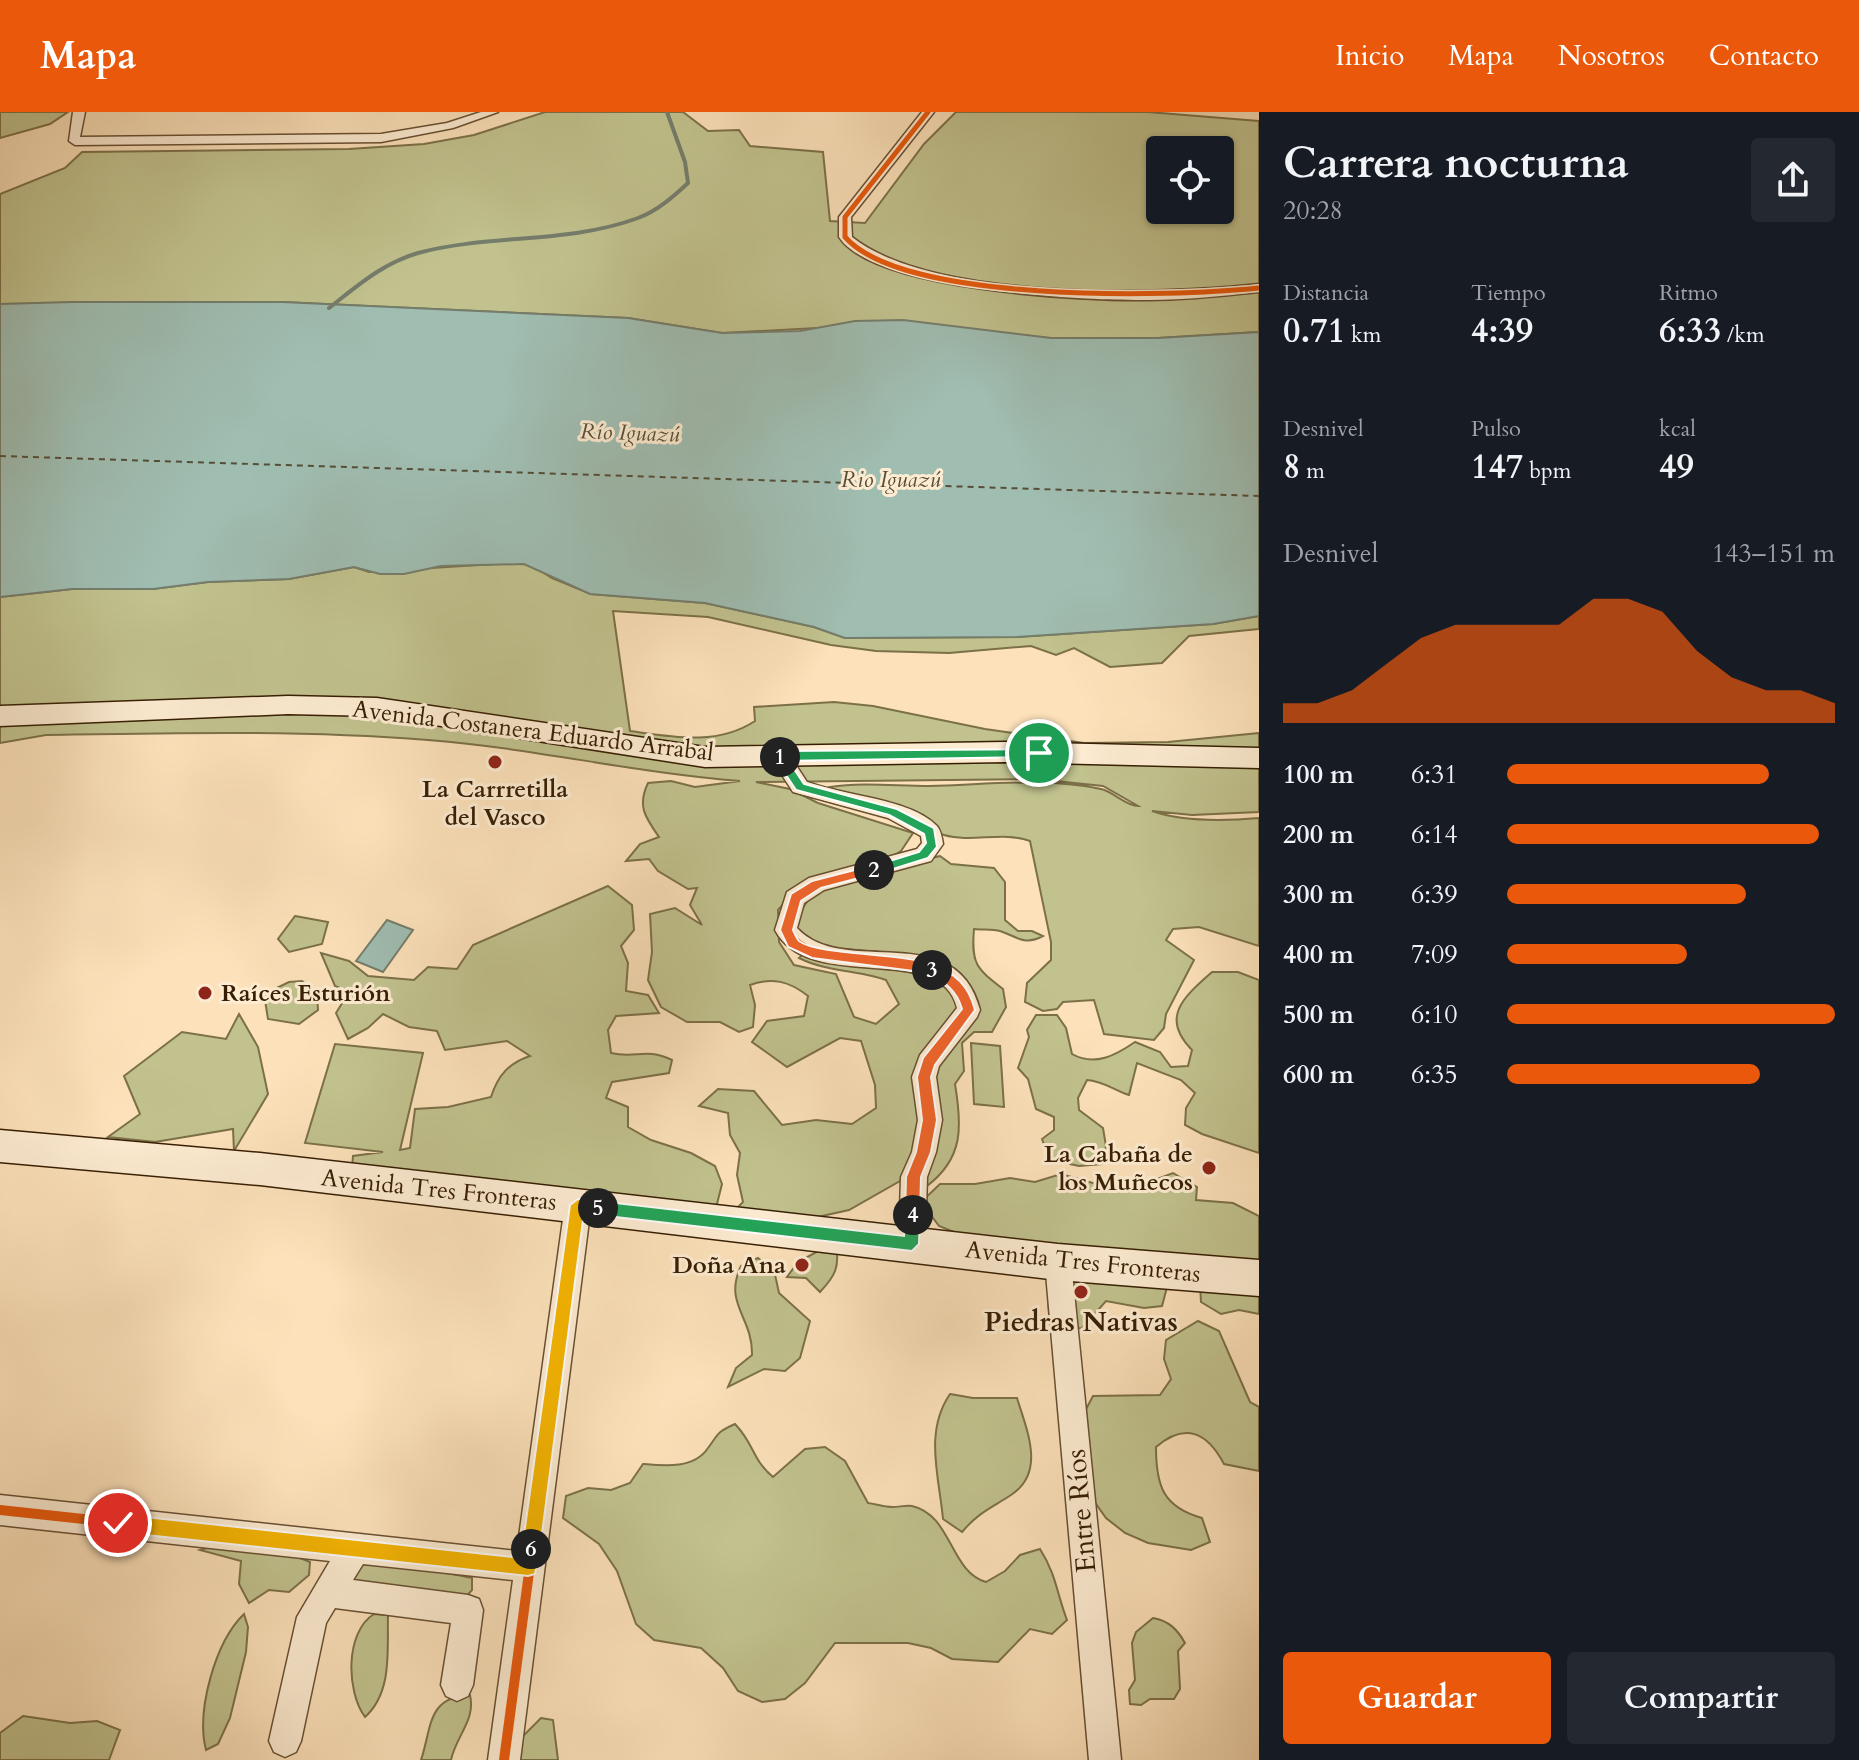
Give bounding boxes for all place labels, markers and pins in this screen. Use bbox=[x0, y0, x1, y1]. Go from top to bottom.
pin bbox=[1005, 719, 1073, 787]
pin: 1 bbox=[760, 737, 800, 777]
marker: La Carrretilla del Vasco bbox=[486, 753, 504, 771]
place label: La Carrretilla del Vasco bbox=[422, 773, 568, 834]
pin: 2 bbox=[854, 850, 894, 890]
pin: 3 bbox=[912, 950, 952, 990]
place label: Raíces Esturión bbox=[221, 977, 391, 1010]
marker: Raíces Esturión bbox=[196, 984, 214, 1002]
place label: La Cabaña de los Muñecos bbox=[1044, 1138, 1193, 1199]
marker: La Cabaña de los Muñecos bbox=[1200, 1159, 1218, 1177]
pin: 5 bbox=[578, 1188, 618, 1228]
pin: 4 bbox=[893, 1195, 933, 1235]
place label: Doña Ana bbox=[672, 1249, 786, 1282]
marker: Doña Ana bbox=[793, 1256, 811, 1274]
marker: Piedras Nativas bbox=[1072, 1283, 1090, 1301]
place label: Piedras Nativas bbox=[984, 1303, 1178, 1341]
pin bbox=[84, 1489, 152, 1557]
pin: 6 bbox=[511, 1529, 551, 1569]

